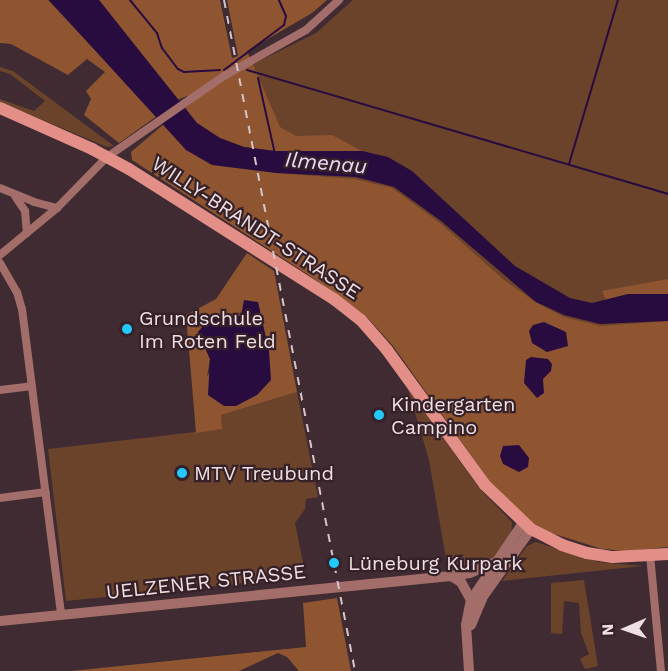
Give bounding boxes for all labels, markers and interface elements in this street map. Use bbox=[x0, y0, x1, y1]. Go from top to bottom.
water label: Ilmenau bbox=[284, 147, 368, 179]
street label: WILLY-BRANDT-STRASSE bbox=[147, 152, 365, 304]
place label: Grundschule Im Roten Feld bbox=[139, 306, 276, 353]
marker: Grundschule Im Roten Feld bbox=[120, 322, 134, 336]
place label: Kindergarten Campino bbox=[391, 392, 515, 439]
marker: Kindergarten Campino bbox=[372, 408, 386, 422]
place label: MTV Treubund bbox=[194, 461, 335, 485]
marker: MTV Treubund bbox=[175, 466, 189, 480]
place label: Lüneburg Kurpark bbox=[348, 551, 522, 575]
marker: Lüneburg Kurpark bbox=[325, 554, 343, 572]
street label: UELZENER STRASSE bbox=[105, 560, 307, 604]
north arrow bbox=[596, 599, 656, 659]
text: N bbox=[598, 623, 617, 636]

